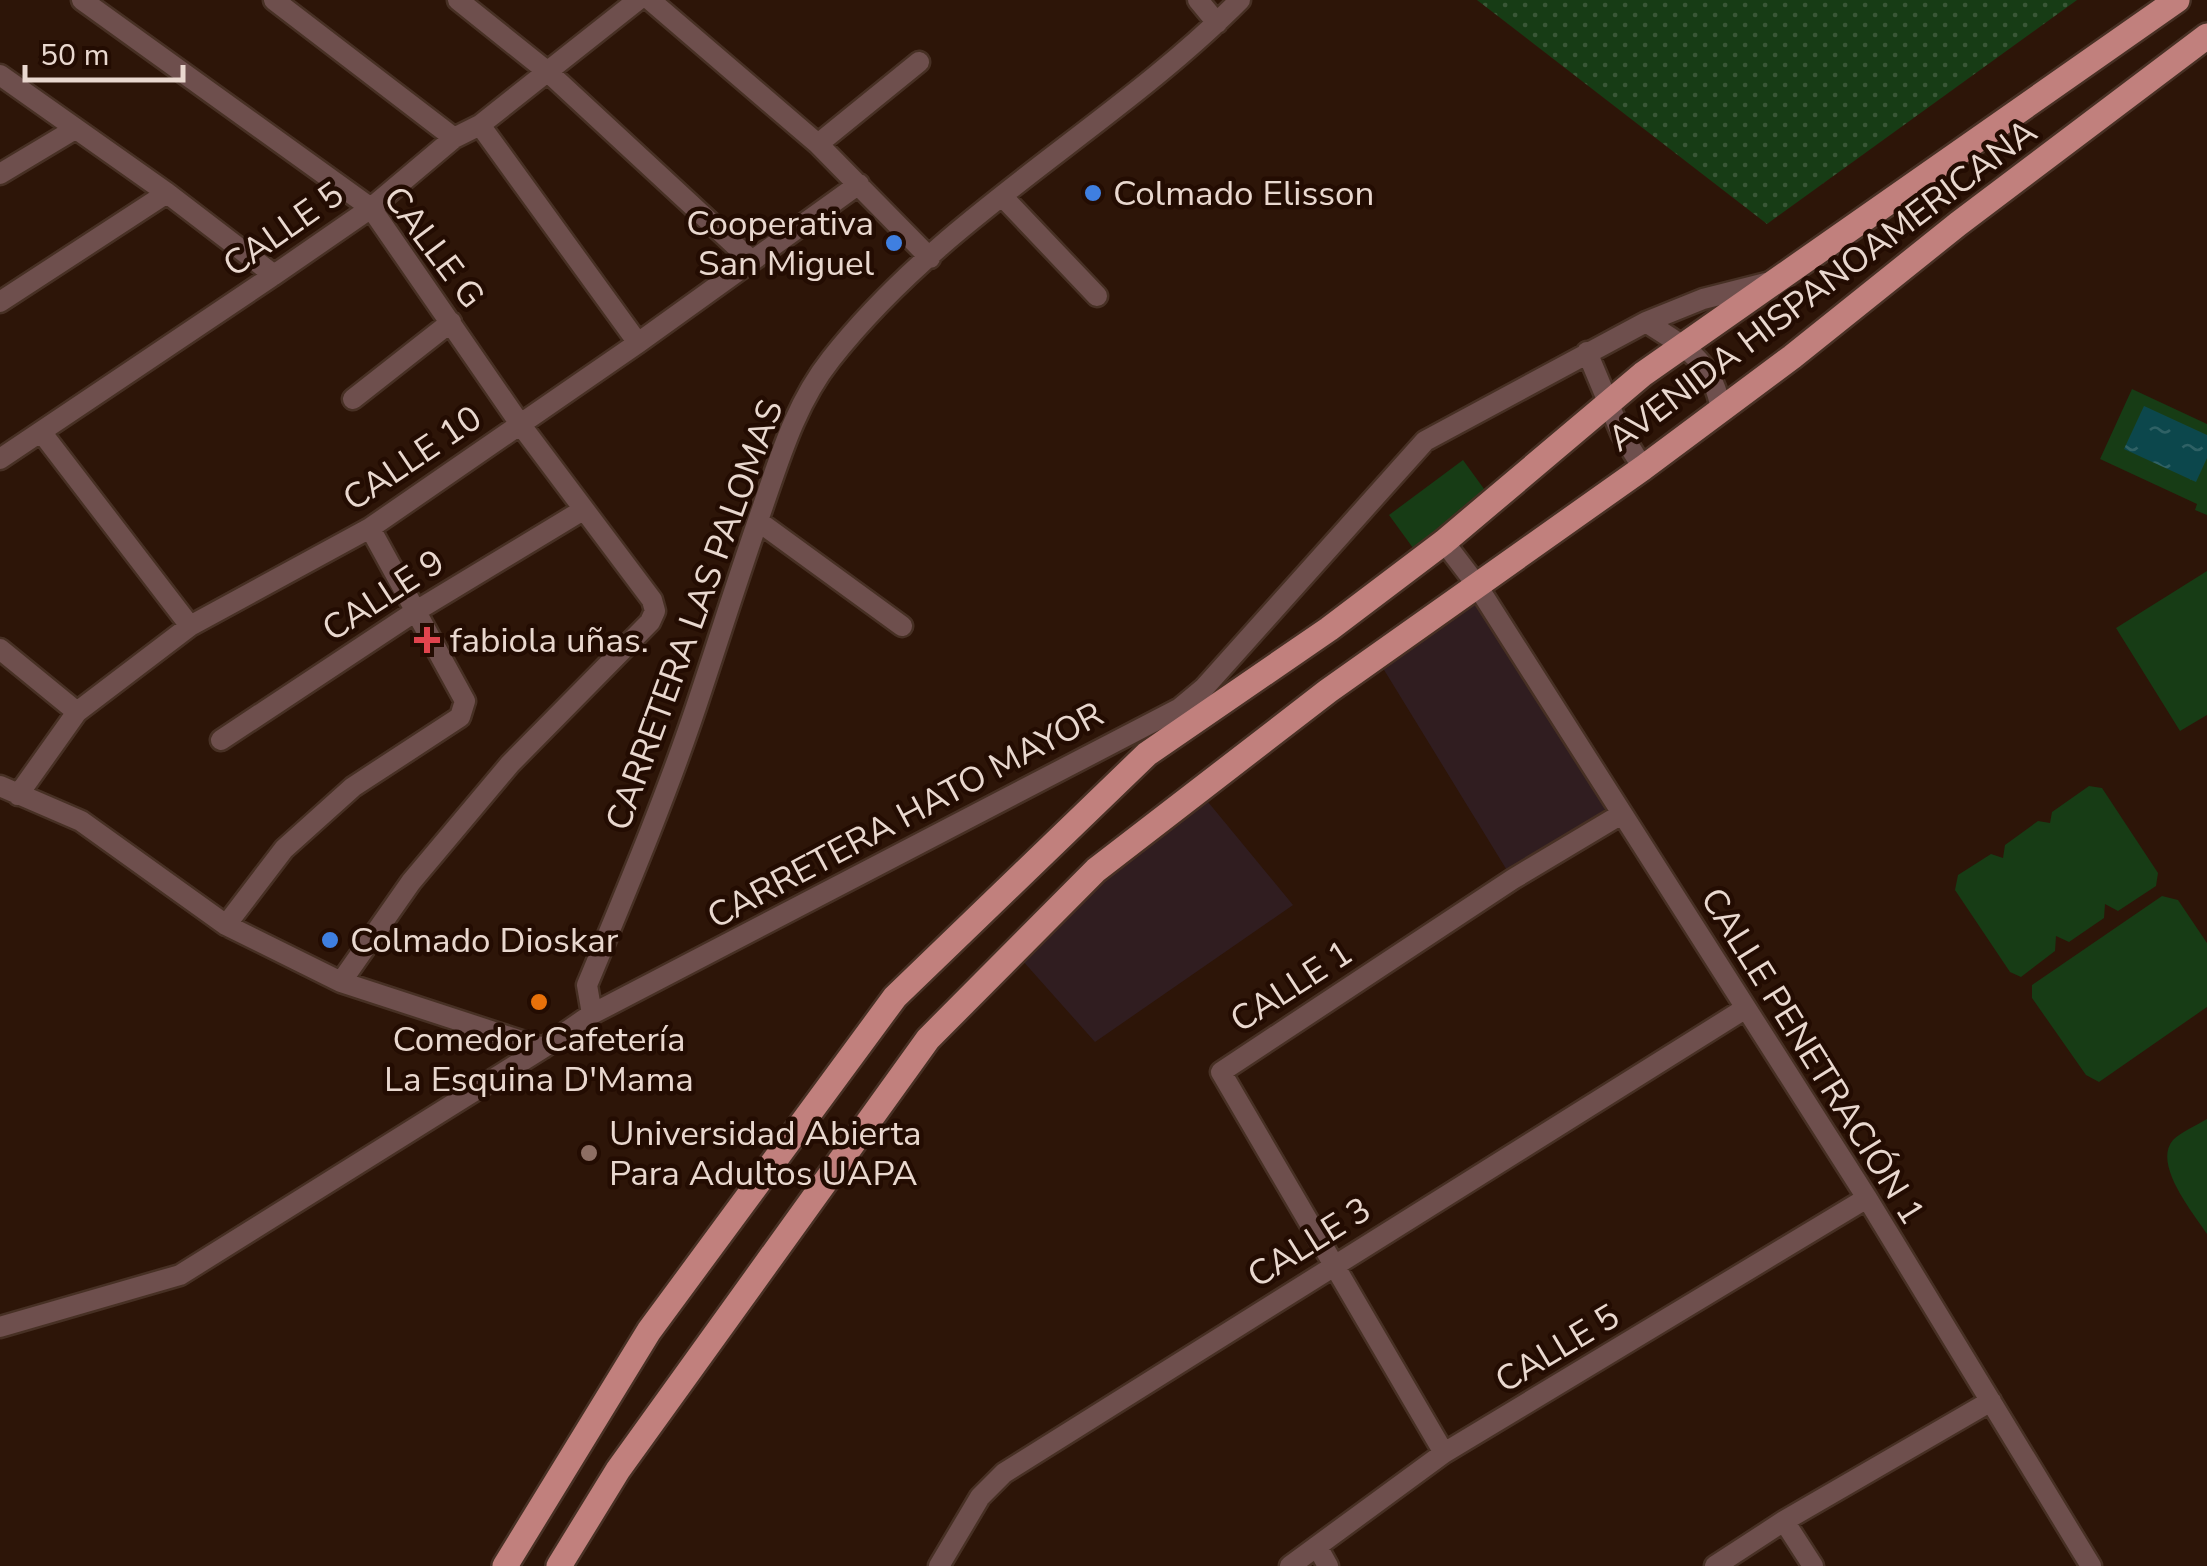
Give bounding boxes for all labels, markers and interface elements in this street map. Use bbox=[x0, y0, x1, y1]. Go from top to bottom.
scale bar bbox=[25, 20, 182, 82]
text: 50 m bbox=[40, 35, 109, 76]
street label: AVENIDA HISPANOAMERICANA bbox=[1598, 108, 2046, 462]
place label: Colmado Elisson bbox=[1113, 170, 1374, 217]
street label: CALLE 5 bbox=[214, 171, 353, 288]
street label: CALLE G bbox=[372, 177, 495, 318]
marker: Colmado Elisson bbox=[1082, 182, 1104, 204]
place label: Cooperativa San Miguel bbox=[686, 200, 875, 287]
marker: Cooperativa San Miguel bbox=[883, 232, 905, 254]
street label: CARRETERA LAS PALOMAS bbox=[595, 393, 794, 837]
street label: CALLE 10 bbox=[334, 395, 491, 522]
street label: CALLE 9 bbox=[313, 538, 453, 652]
place label: fabiola uñas. bbox=[450, 617, 649, 664]
marker: fabiola uñas. bbox=[414, 627, 440, 653]
street label: CARRETERA HATO MAYOR bbox=[699, 691, 1111, 940]
street label: CALLE PENETRACIÓN 1 bbox=[1690, 879, 1935, 1234]
place label: Colmado Dioskar bbox=[350, 917, 619, 964]
marker: Colmado Dioskar bbox=[319, 929, 341, 951]
street label: CALLE 1 bbox=[1221, 929, 1361, 1043]
marker: Comedor Cafetería La Esquina D'Mama bbox=[528, 991, 550, 1013]
place label: Comedor Cafetería La Esquina D'Mama bbox=[384, 1016, 694, 1103]
place label: Universidad Abierta Para Adultos UAPA bbox=[609, 1110, 921, 1197]
marker: Universidad Abierta Para Adultos UAPA bbox=[578, 1142, 600, 1164]
street label: CALLE 3 bbox=[1239, 1186, 1380, 1299]
street label: CALLE 5 bbox=[1486, 1293, 1628, 1404]

